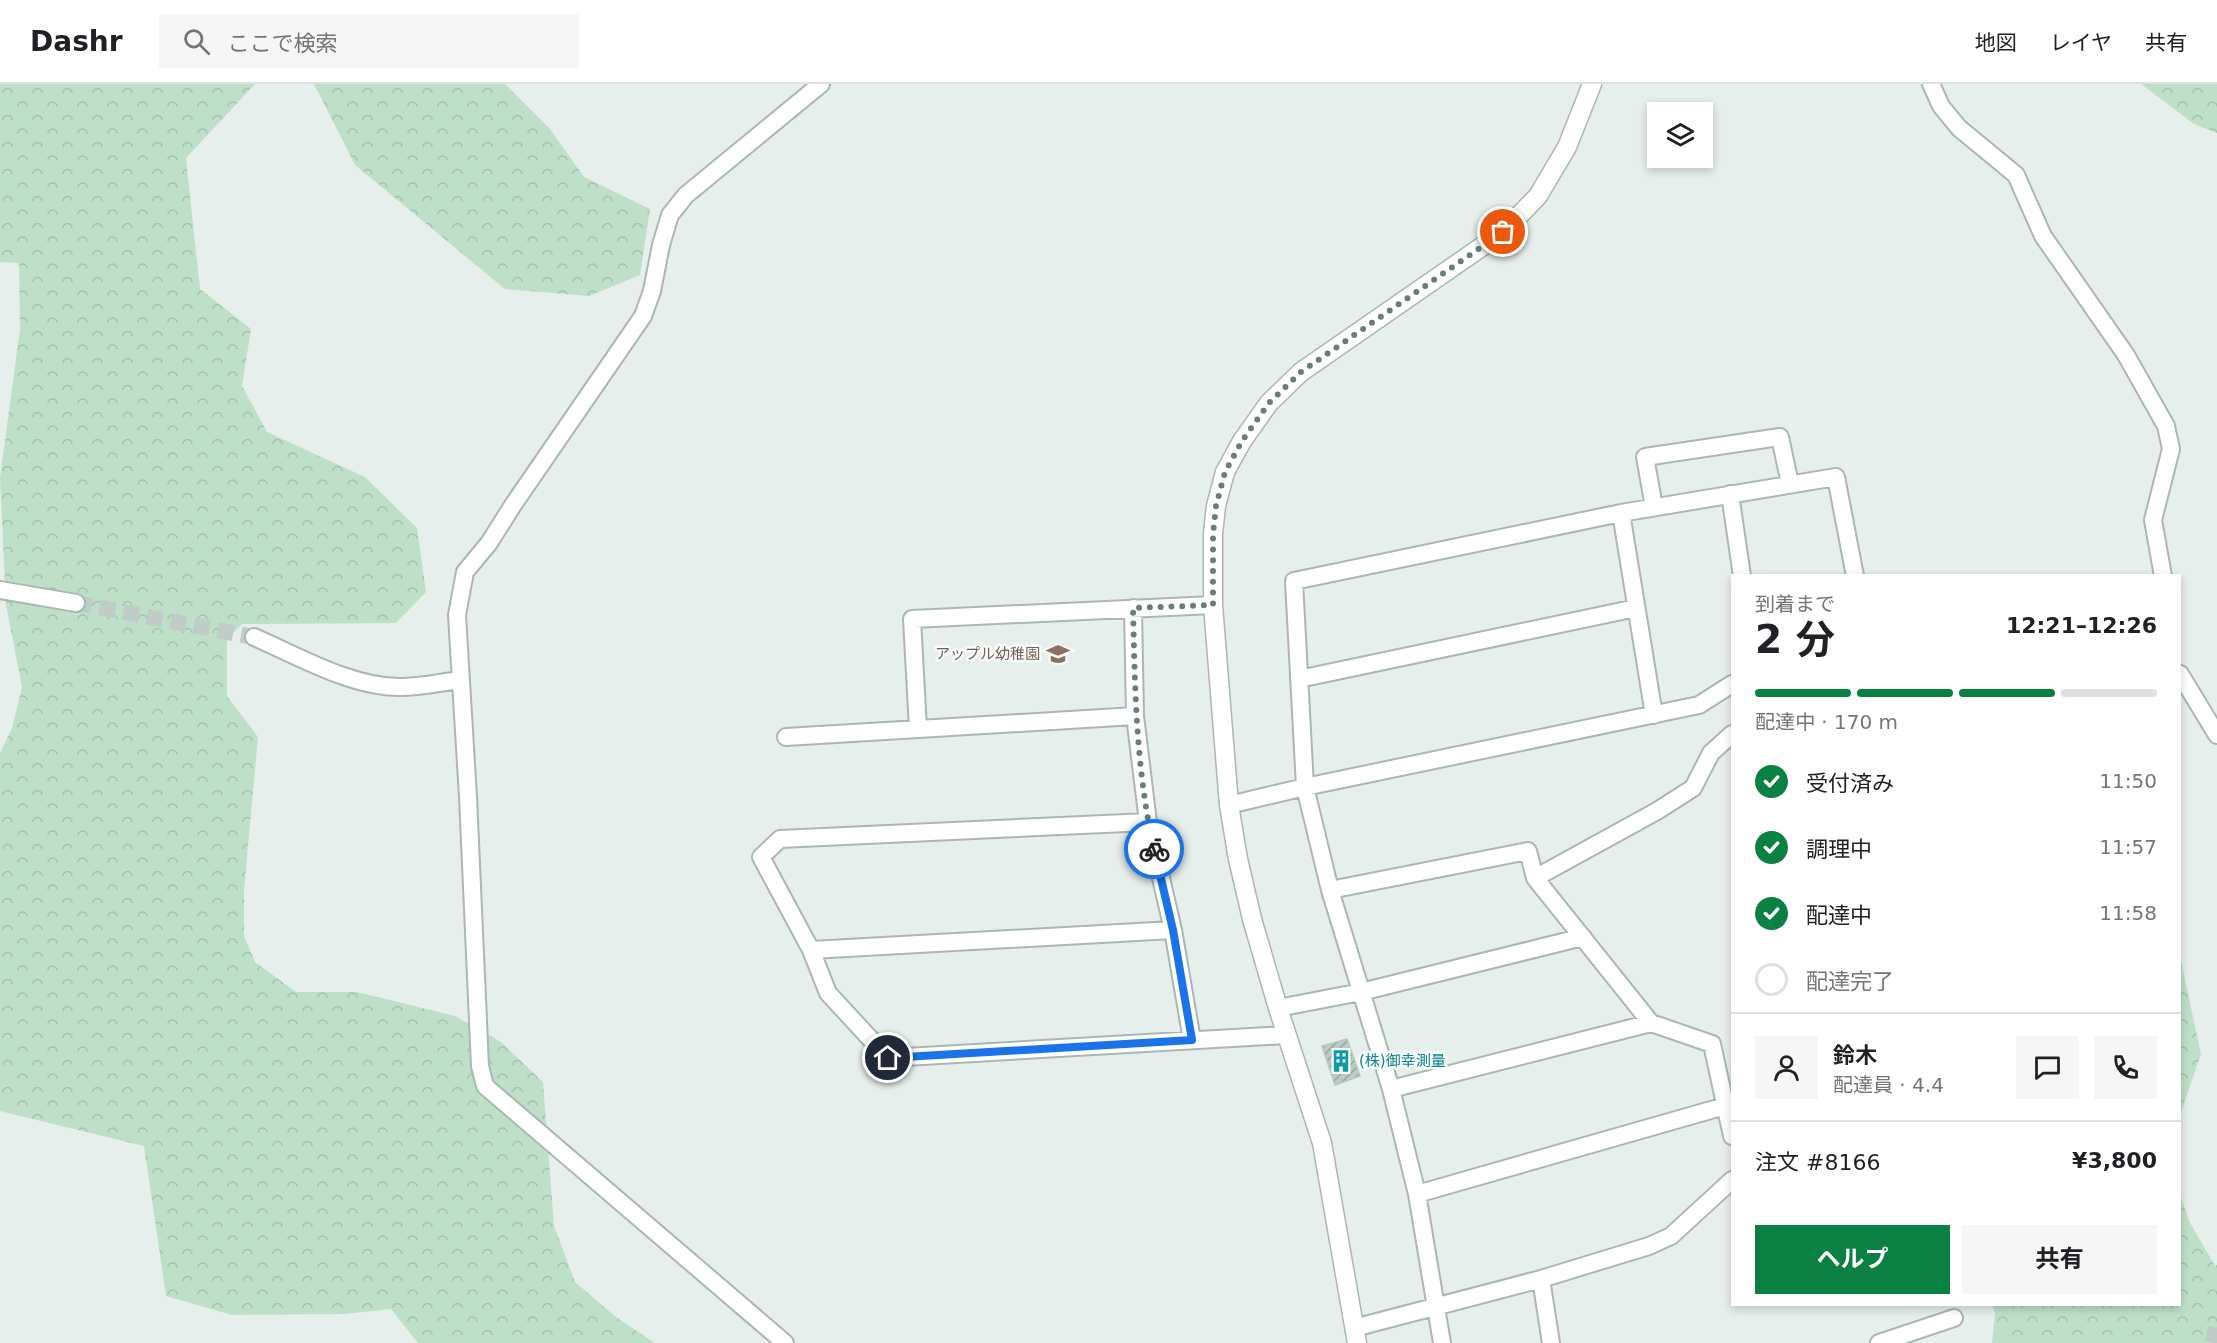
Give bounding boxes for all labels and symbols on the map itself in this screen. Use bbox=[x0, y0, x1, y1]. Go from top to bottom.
pin bbox=[1477, 206, 1528, 257]
school or university icon: アップル幼稚園 bbox=[1045, 641, 1071, 667]
place label: アップル幼稚園 bbox=[935, 645, 1040, 663]
courier bbox=[1124, 819, 1184, 879]
pin bbox=[862, 1032, 913, 1083]
building icon: (株)御幸測量 bbox=[1328, 1048, 1354, 1074]
place label: (株)御幸測量 bbox=[1359, 1052, 1446, 1070]

